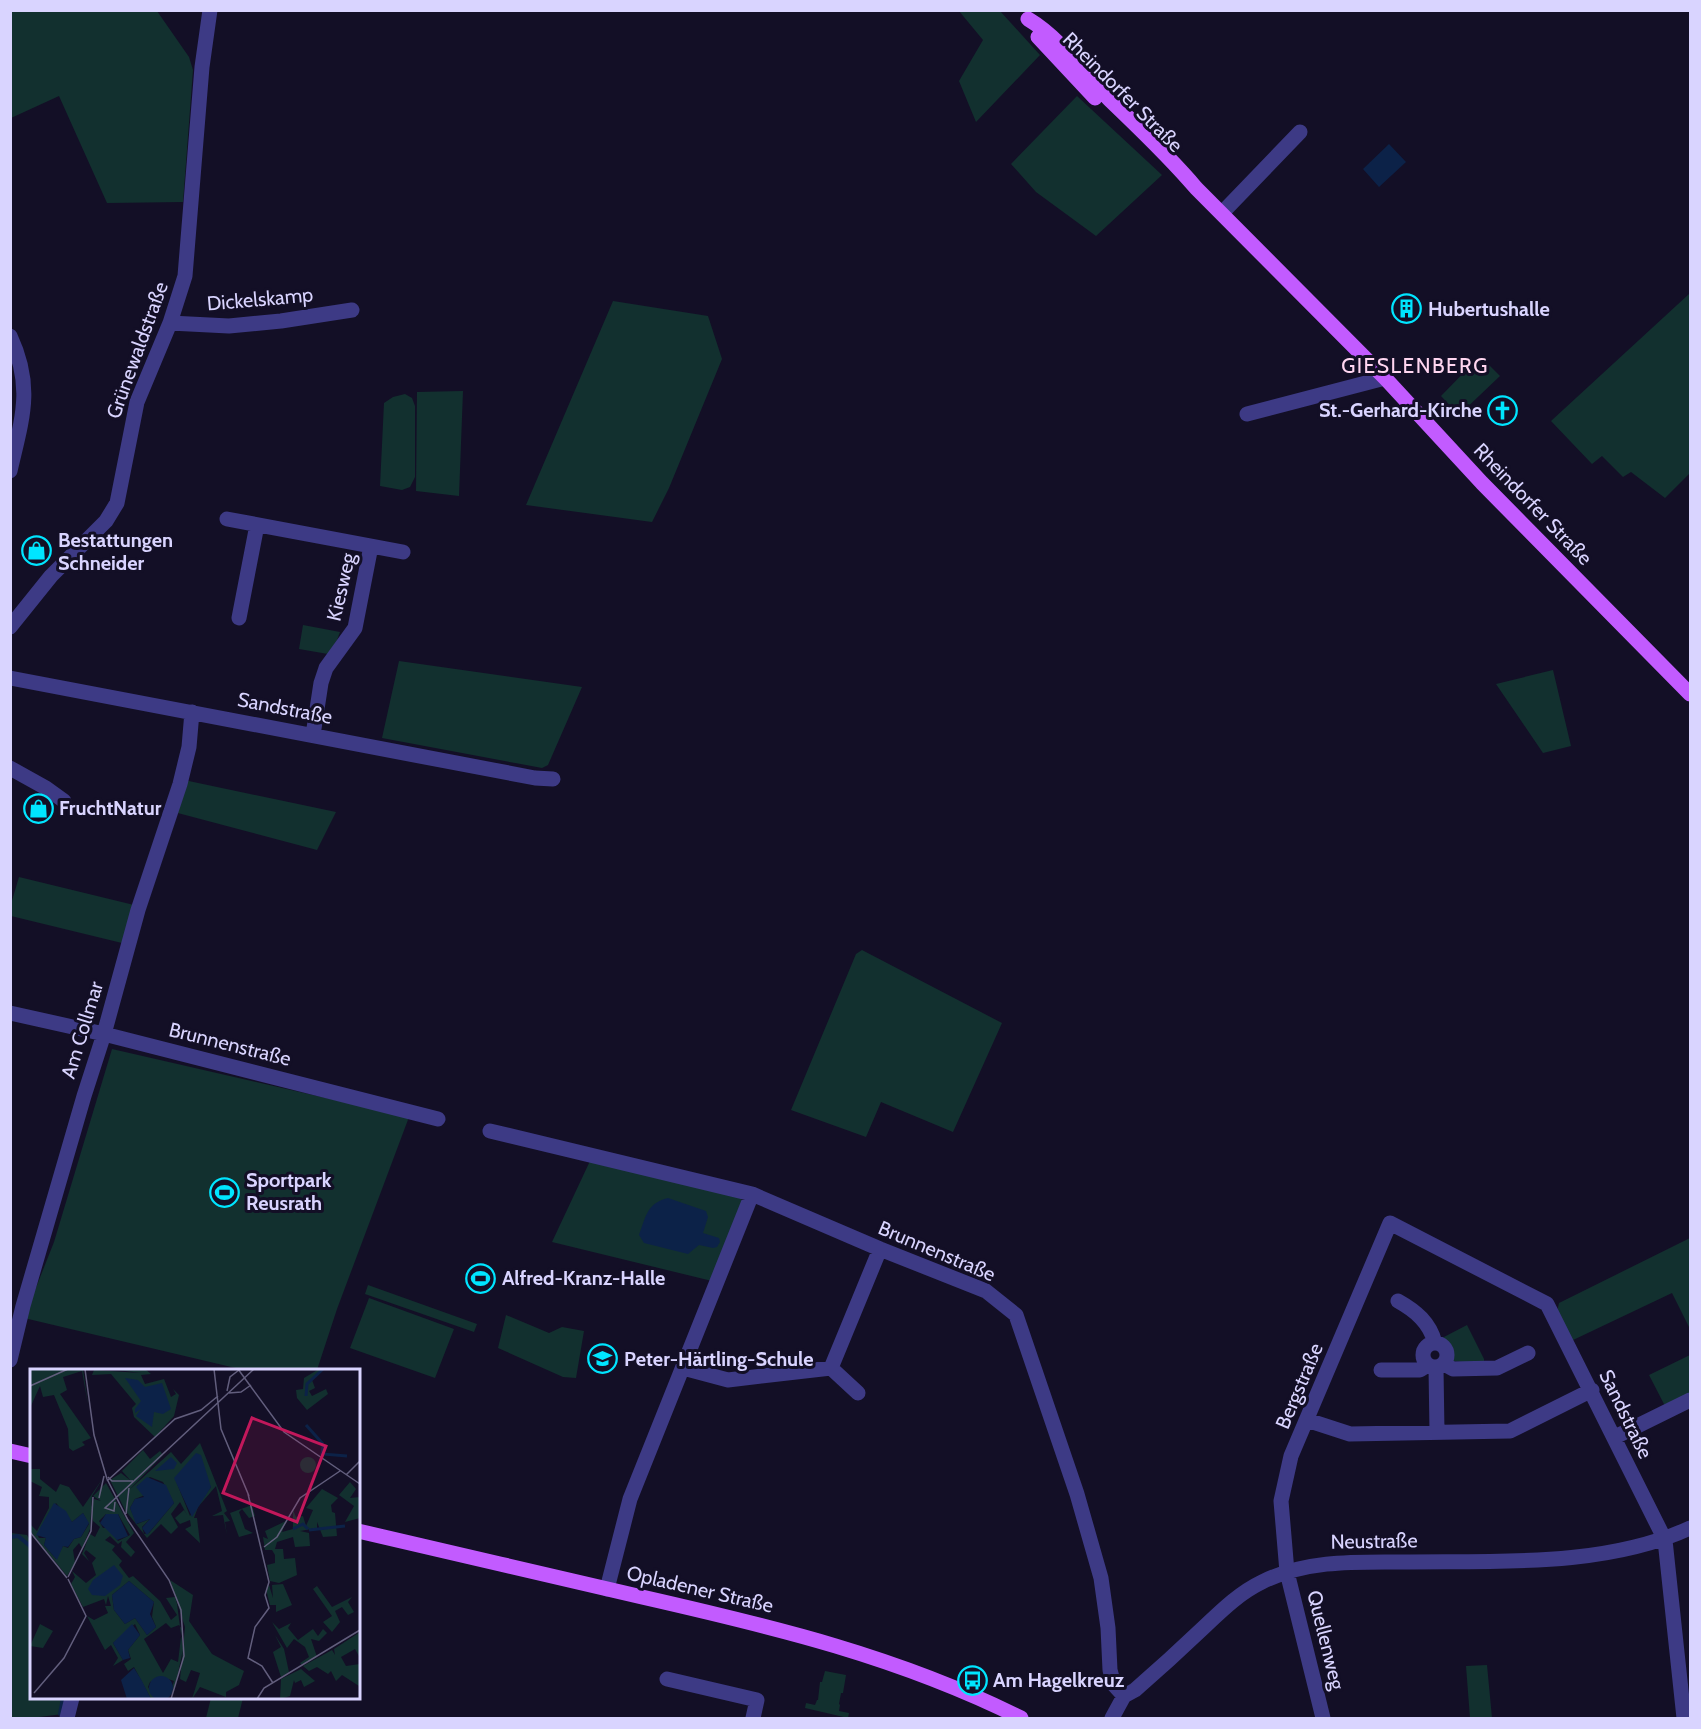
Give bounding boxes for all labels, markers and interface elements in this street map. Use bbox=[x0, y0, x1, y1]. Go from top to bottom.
street label: Rheindorfer Straße bbox=[1058, 27, 1188, 157]
street label: Grünewaldstraße bbox=[101, 278, 173, 422]
street label: Dickelskamp bbox=[206, 282, 314, 316]
building icon: Hubertushalle bbox=[1391, 293, 1423, 325]
place label: Hubertushalle bbox=[1428, 297, 1550, 321]
district label: GIESLENBERG bbox=[1341, 353, 1489, 378]
church icon: St.-Gerhard-Kirche bbox=[1487, 394, 1519, 426]
place label: St.-Gerhard-Kirche bbox=[1319, 398, 1482, 422]
street label: Rheindorfer Straße bbox=[1469, 438, 1597, 570]
place label: Bestattungen Schneider bbox=[58, 528, 173, 575]
shop icon: Bestattungen Schneider bbox=[21, 535, 53, 567]
street label: Kiesweg bbox=[322, 550, 361, 623]
street label: Sandstraße bbox=[236, 687, 334, 729]
shop icon: FruchtNatur bbox=[22, 792, 54, 824]
place label: FruchtNatur bbox=[59, 796, 162, 820]
street label: Am Collmar bbox=[56, 978, 108, 1081]
street label: Brunnenstraße bbox=[167, 1017, 293, 1071]
place label: Sportpark Reusrath bbox=[246, 1168, 332, 1215]
sports icon: Sportpark Reusrath bbox=[209, 1176, 241, 1208]
street label: Brunnenstraße bbox=[875, 1216, 999, 1286]
sports icon: Alfred-Kranz-Halle bbox=[465, 1262, 497, 1294]
place label: Alfred-Kranz-Halle bbox=[502, 1266, 665, 1290]
street label: Bergstraße bbox=[1270, 1340, 1328, 1432]
school or university icon: Peter-Härtling-Schule bbox=[587, 1343, 619, 1375]
place label: Peter-Härtling-Schule bbox=[624, 1347, 814, 1371]
street label: Sandstraße bbox=[1594, 1366, 1658, 1462]
inset map bbox=[30, 1369, 360, 1699]
street label: Neustraße bbox=[1330, 1528, 1418, 1554]
street label: Opladener Straße bbox=[624, 1560, 776, 1618]
street label: Quellenweg bbox=[1302, 1588, 1350, 1693]
bus stop icon: Am Hagelkreuz bbox=[956, 1664, 988, 1696]
place label: Am Hagelkreuz bbox=[993, 1668, 1125, 1692]

